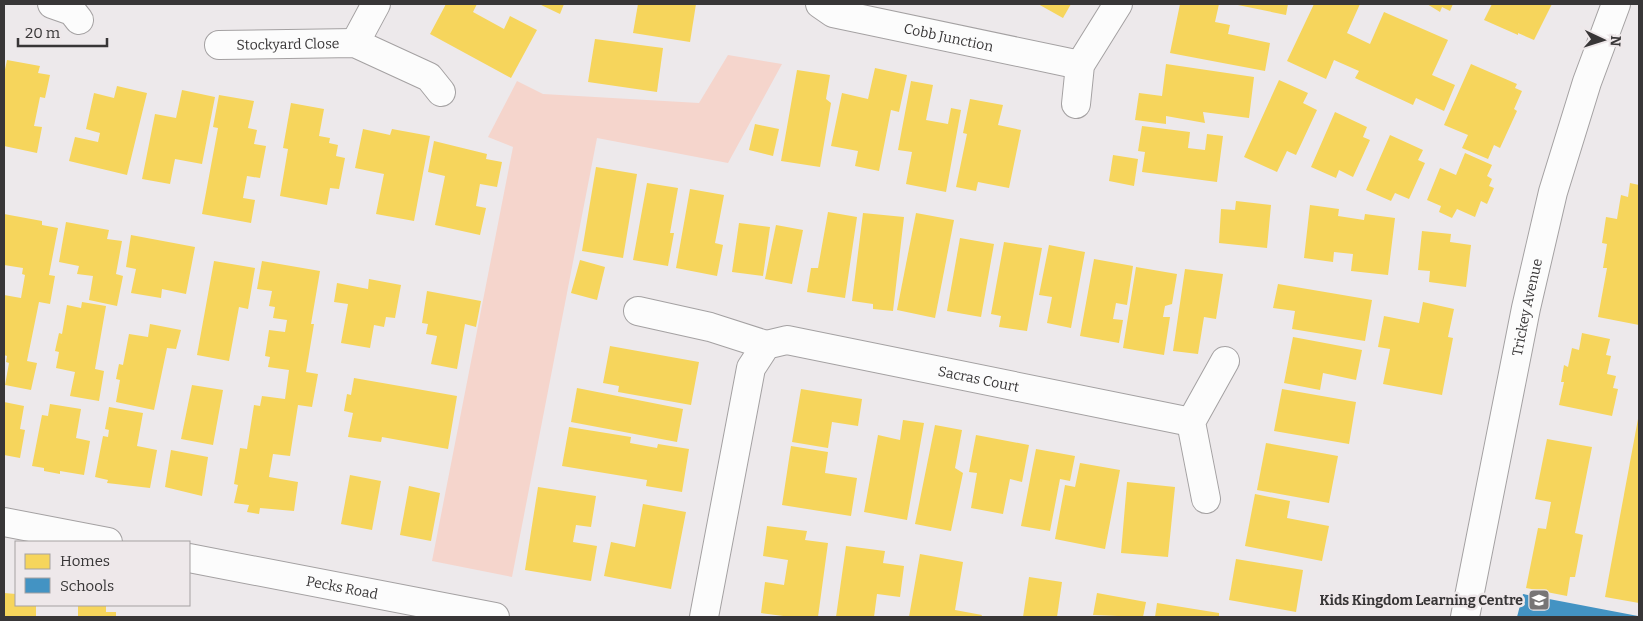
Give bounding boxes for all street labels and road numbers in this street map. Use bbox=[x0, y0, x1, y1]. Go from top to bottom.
street label: Cobb Junction bbox=[902, 20, 995, 56]
street label: Stockyard Close bbox=[236, 35, 340, 54]
street label: Trickey Avenue bbox=[1509, 257, 1546, 357]
street label: Sacras Court bbox=[936, 363, 1021, 396]
street label: Pecks Road bbox=[305, 573, 379, 603]

